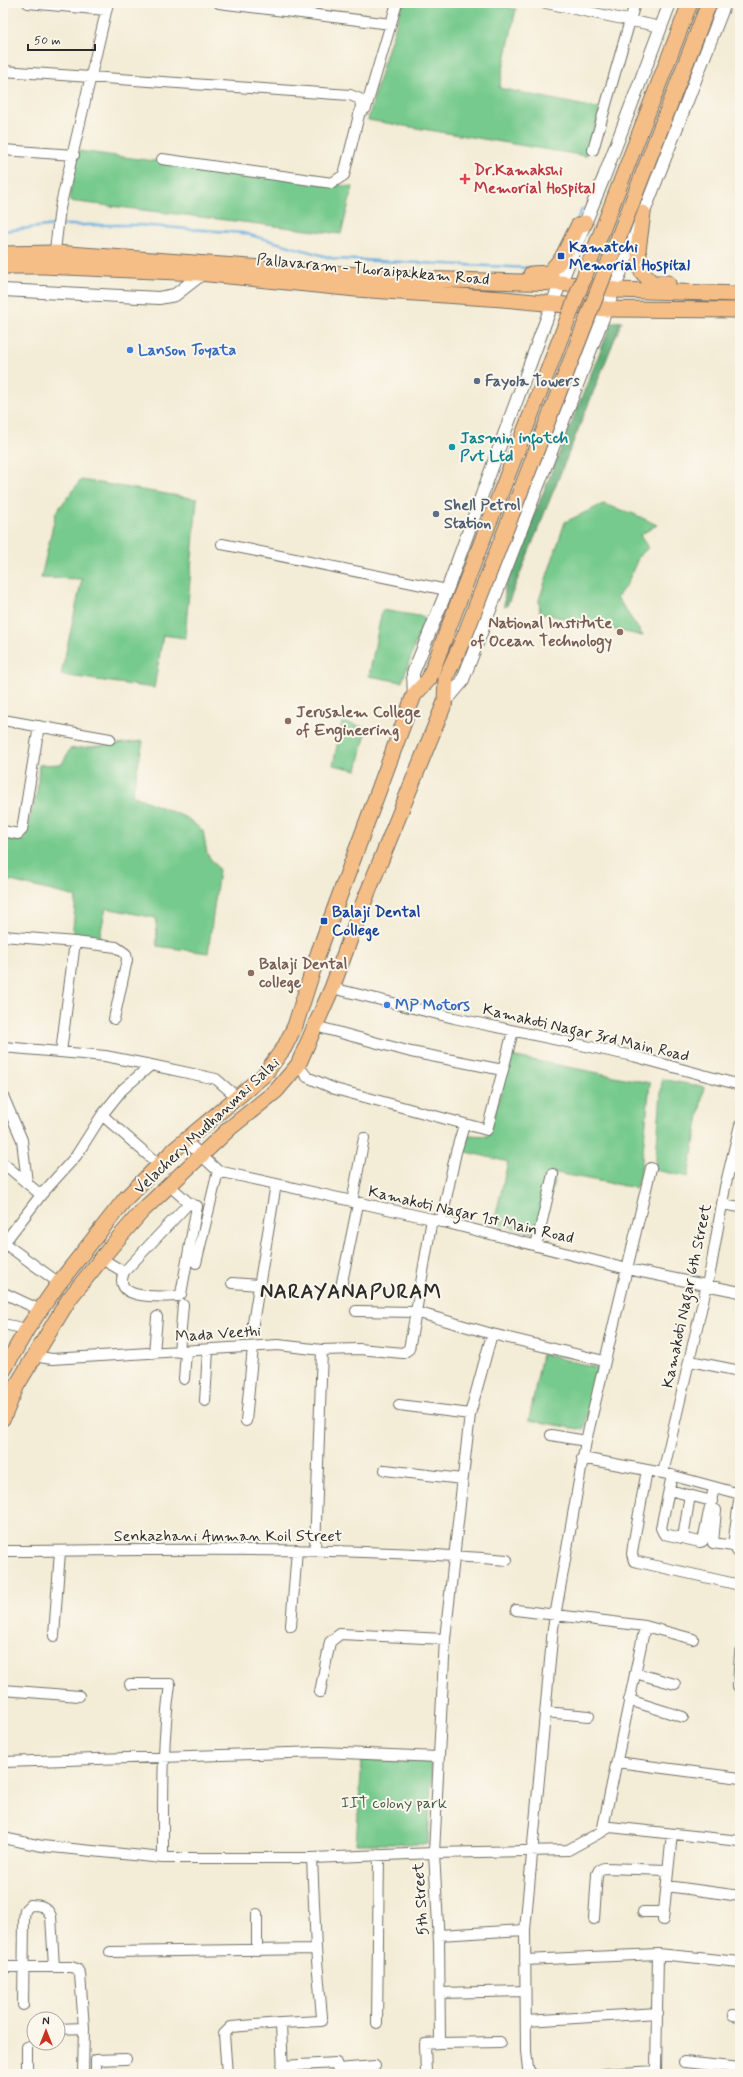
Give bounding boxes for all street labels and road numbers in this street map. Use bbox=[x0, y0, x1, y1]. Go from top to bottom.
street label: Pallavaram - Thoraipakkam Road bbox=[256, 249, 490, 291]
street label: Kamakoti Nagar 3rd Main Road bbox=[480, 999, 691, 1068]
street label: Velachery Mudhanmai Salai bbox=[130, 1053, 285, 1199]
street label: Kamakoti Nagar 1st Main Road bbox=[366, 1181, 576, 1250]
street label: Kamakoti Nagar 6th Street bbox=[657, 1201, 718, 1390]
street label: Mada Veethi bbox=[174, 1321, 262, 1347]
street label: Senkazhani Amman Koil Street bbox=[114, 1526, 343, 1547]
street label: 5th Street bbox=[408, 1861, 434, 1936]

